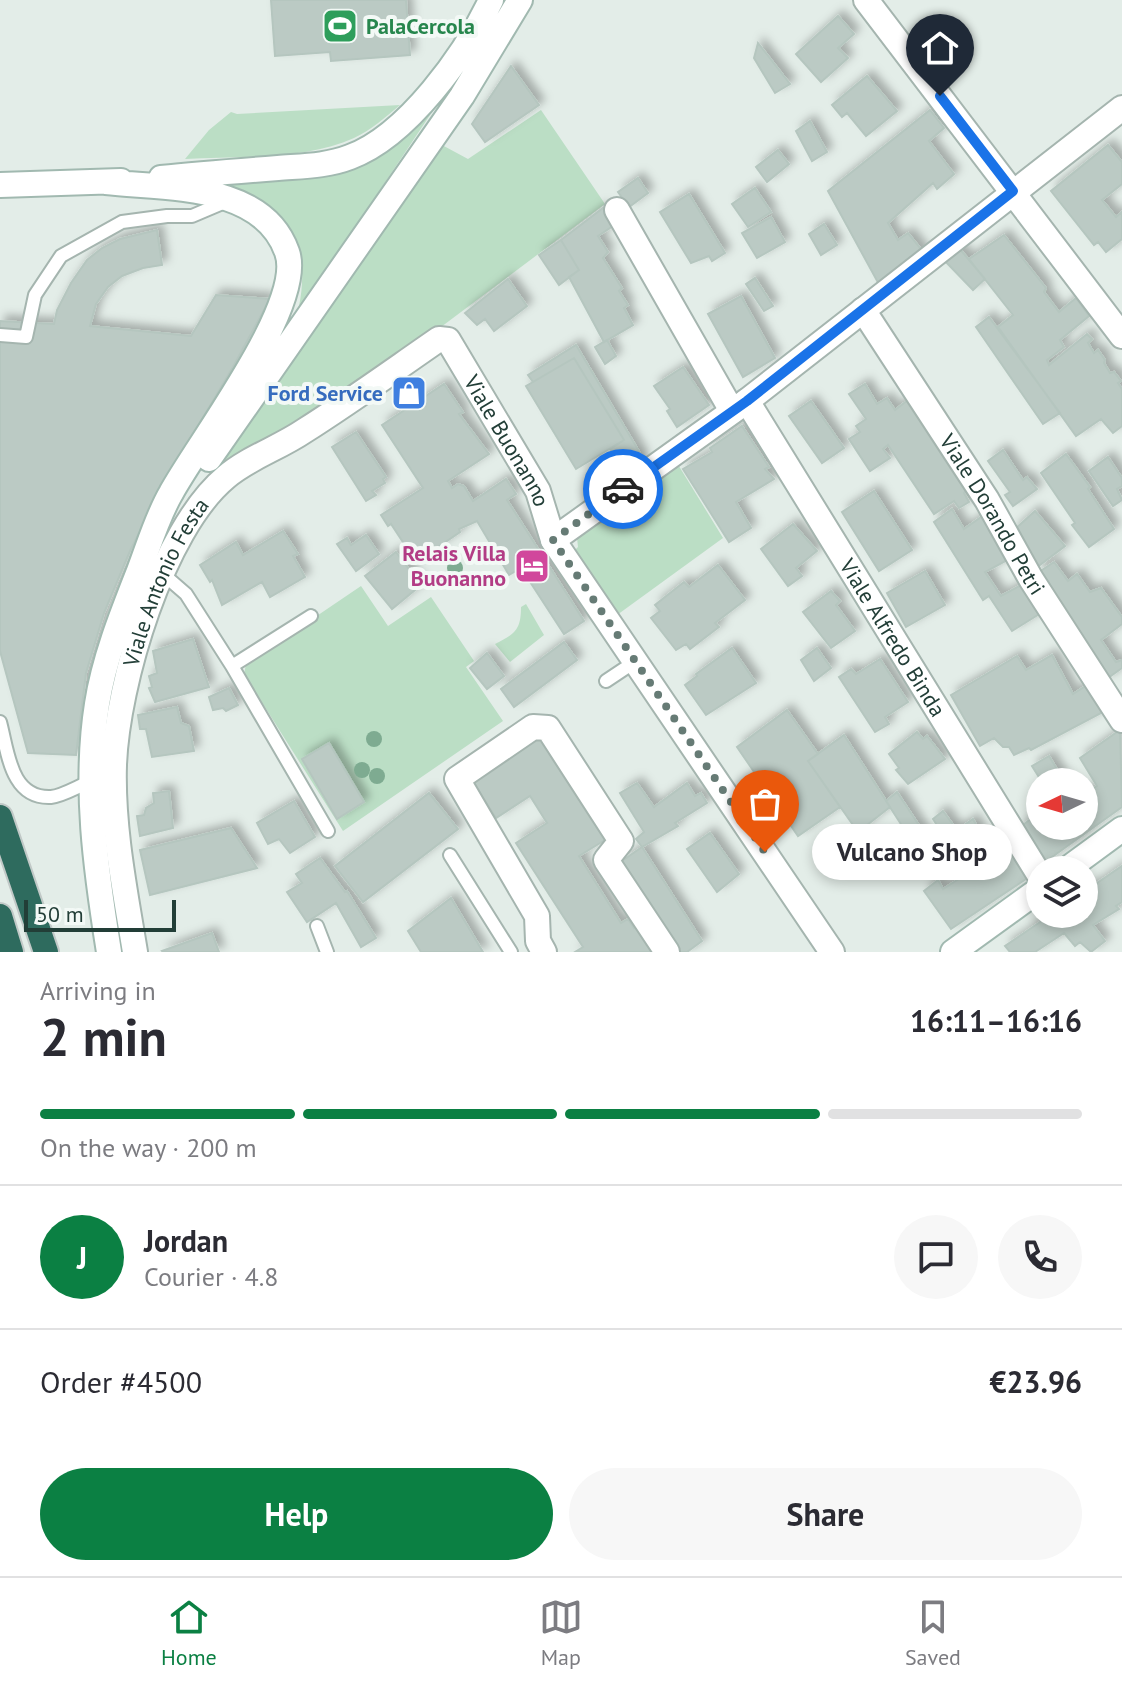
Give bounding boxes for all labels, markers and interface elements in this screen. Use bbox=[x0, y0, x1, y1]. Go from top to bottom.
sports icon: PalaCercola bbox=[321, 7, 359, 45]
place label: PalaCercola bbox=[366, 12, 475, 40]
pin bbox=[906, 14.0, 974, 96]
icon: home bbox=[918, 26, 962, 70]
street label: Viale Buonanno bbox=[458, 369, 556, 510]
shop icon: Ford Service bbox=[390, 374, 428, 412]
place label: Ford Service bbox=[268, 379, 383, 407]
street label: Viale Dorando Petri bbox=[933, 428, 1051, 600]
courier bbox=[583, 449, 663, 529]
icon: car bbox=[601, 467, 645, 511]
street label: Viale Antonio Festa bbox=[116, 492, 215, 671]
place label: Relais Villa Buonanno bbox=[402, 539, 506, 592]
hotel icon: Relais Villa Buonanno bbox=[513, 547, 551, 585]
street label: Viale Alfredo Binda bbox=[833, 553, 952, 722]
north arrow bbox=[1026, 768, 1098, 840]
map controls bbox=[1026, 768, 1098, 928]
pin bbox=[731, 770, 799, 852]
icon: bag bbox=[743, 782, 787, 826]
callout: Vulcano Shop bbox=[813, 824, 1013, 880]
text: Vulcano Shop bbox=[837, 835, 987, 868]
button: layers bbox=[1026, 856, 1098, 928]
scale bar bbox=[24, 896, 176, 932]
text: 50 m bbox=[36, 900, 84, 928]
text: Arriving in bbox=[40, 974, 156, 1007]
text: 16:11–16:16 bbox=[910, 1001, 1082, 1040]
text: 2 min bbox=[40, 1003, 167, 1070]
text: On the way · 200 m bbox=[40, 1131, 257, 1164]
button: chat bbox=[894, 1215, 978, 1299]
button: phone bbox=[998, 1215, 1082, 1299]
text: Jordan bbox=[144, 1221, 228, 1260]
text: J bbox=[77, 1238, 87, 1277]
text: Courier · 4.8 bbox=[144, 1260, 278, 1293]
text: Order #4500 bbox=[40, 1362, 202, 1401]
text: €23.96 bbox=[990, 1362, 1082, 1401]
button: Help bbox=[40, 1468, 553, 1560]
button: Share bbox=[569, 1468, 1082, 1560]
tab: Home bbox=[161, 1595, 217, 1671]
tab: Map bbox=[539, 1595, 583, 1671]
tab: Saved bbox=[905, 1595, 961, 1671]

